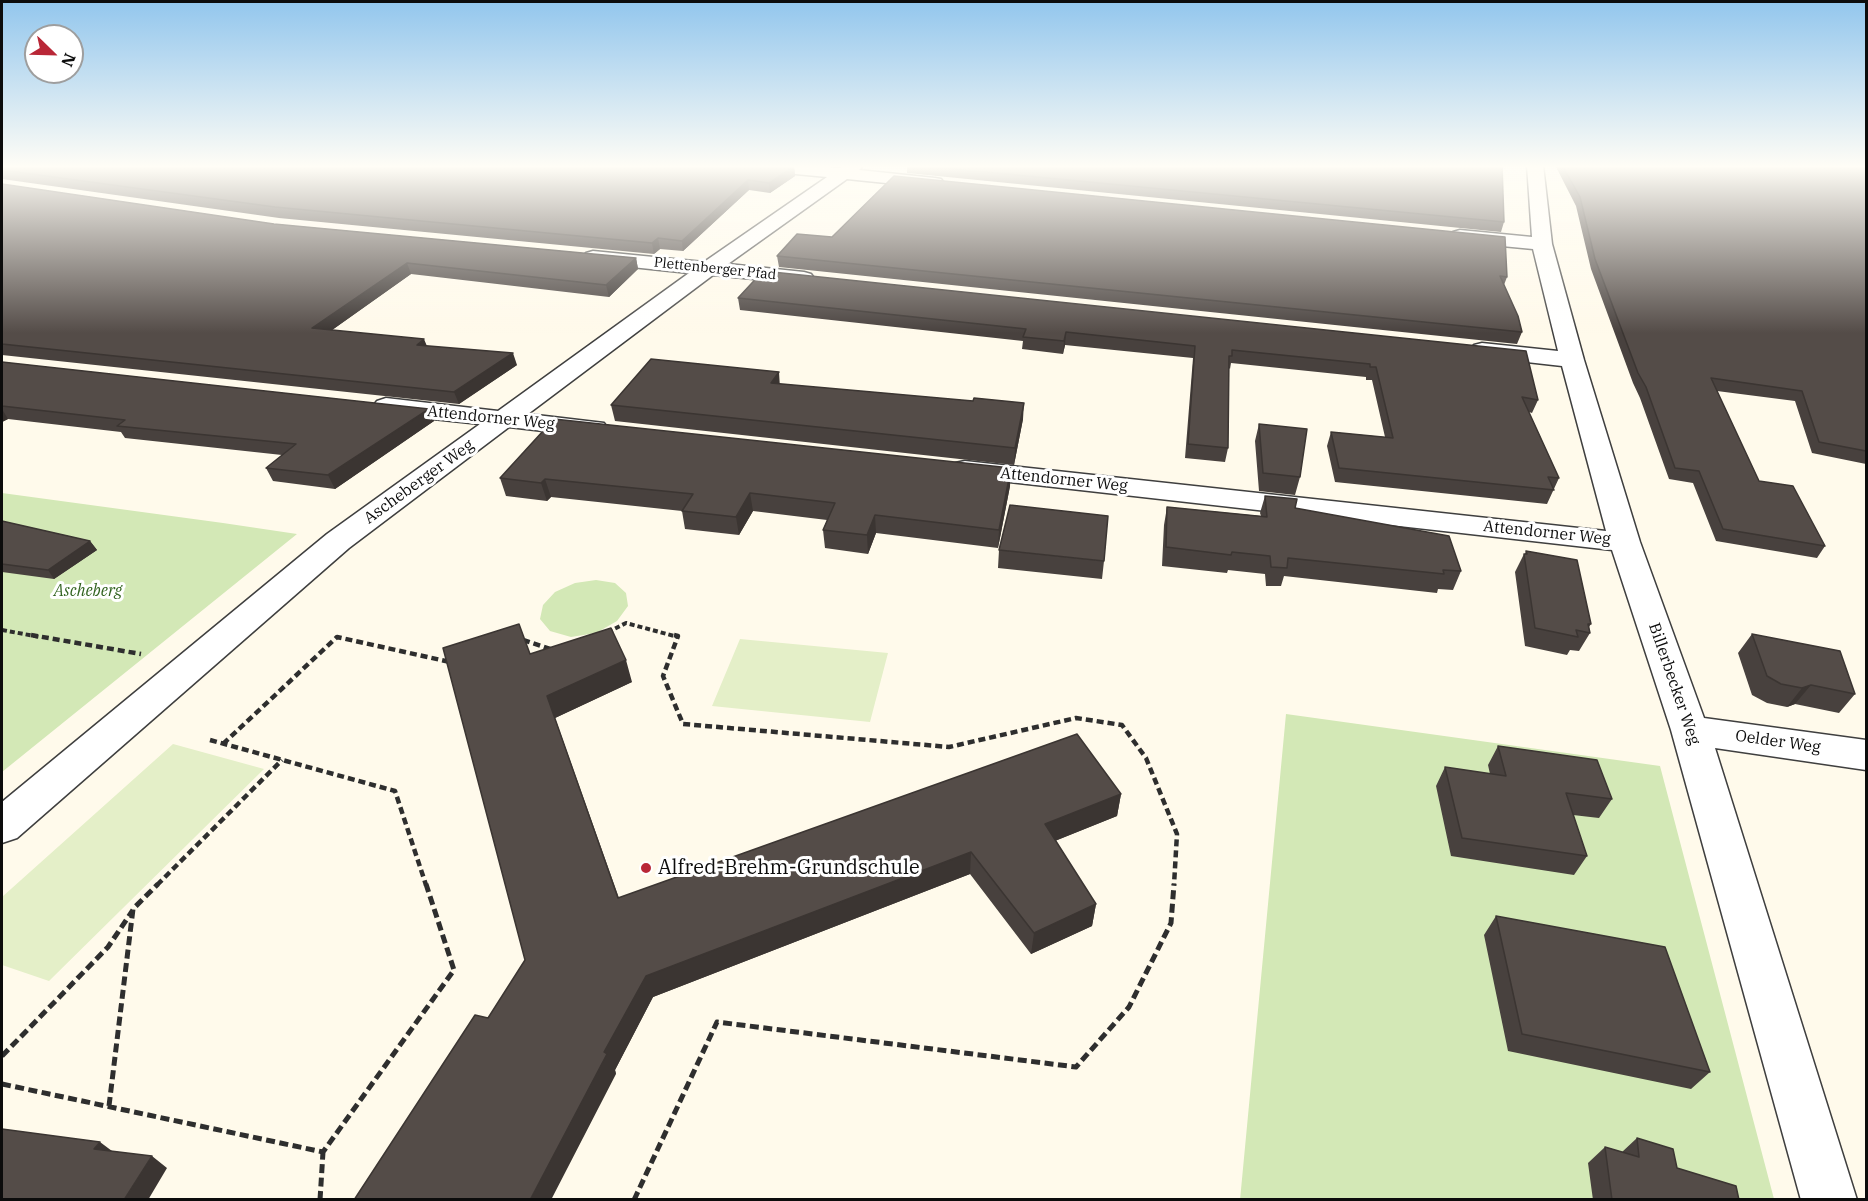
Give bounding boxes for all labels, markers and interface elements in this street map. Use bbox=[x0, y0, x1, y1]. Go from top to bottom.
north arrow bbox=[24, 24, 84, 84]
text: N bbox=[57, 51, 80, 70]
street label: Plettenberger Pfad bbox=[653, 254, 777, 284]
street label: Attendorner Weg bbox=[426, 402, 556, 434]
street label: Ascheberger Weg bbox=[360, 436, 478, 528]
street label: Attendorner Weg bbox=[999, 464, 1129, 496]
street label: Attendorner Weg bbox=[1482, 517, 1612, 549]
park label: Ascheberg bbox=[54, 581, 122, 601]
street label: Billerbecker Weg bbox=[1644, 620, 1704, 748]
street label: Oelder Weg bbox=[1734, 727, 1822, 757]
place label: Alfred-Brehm-Grundschule bbox=[658, 856, 920, 880]
marker: Alfred-Brehm-Grundschule bbox=[639, 861, 653, 875]

